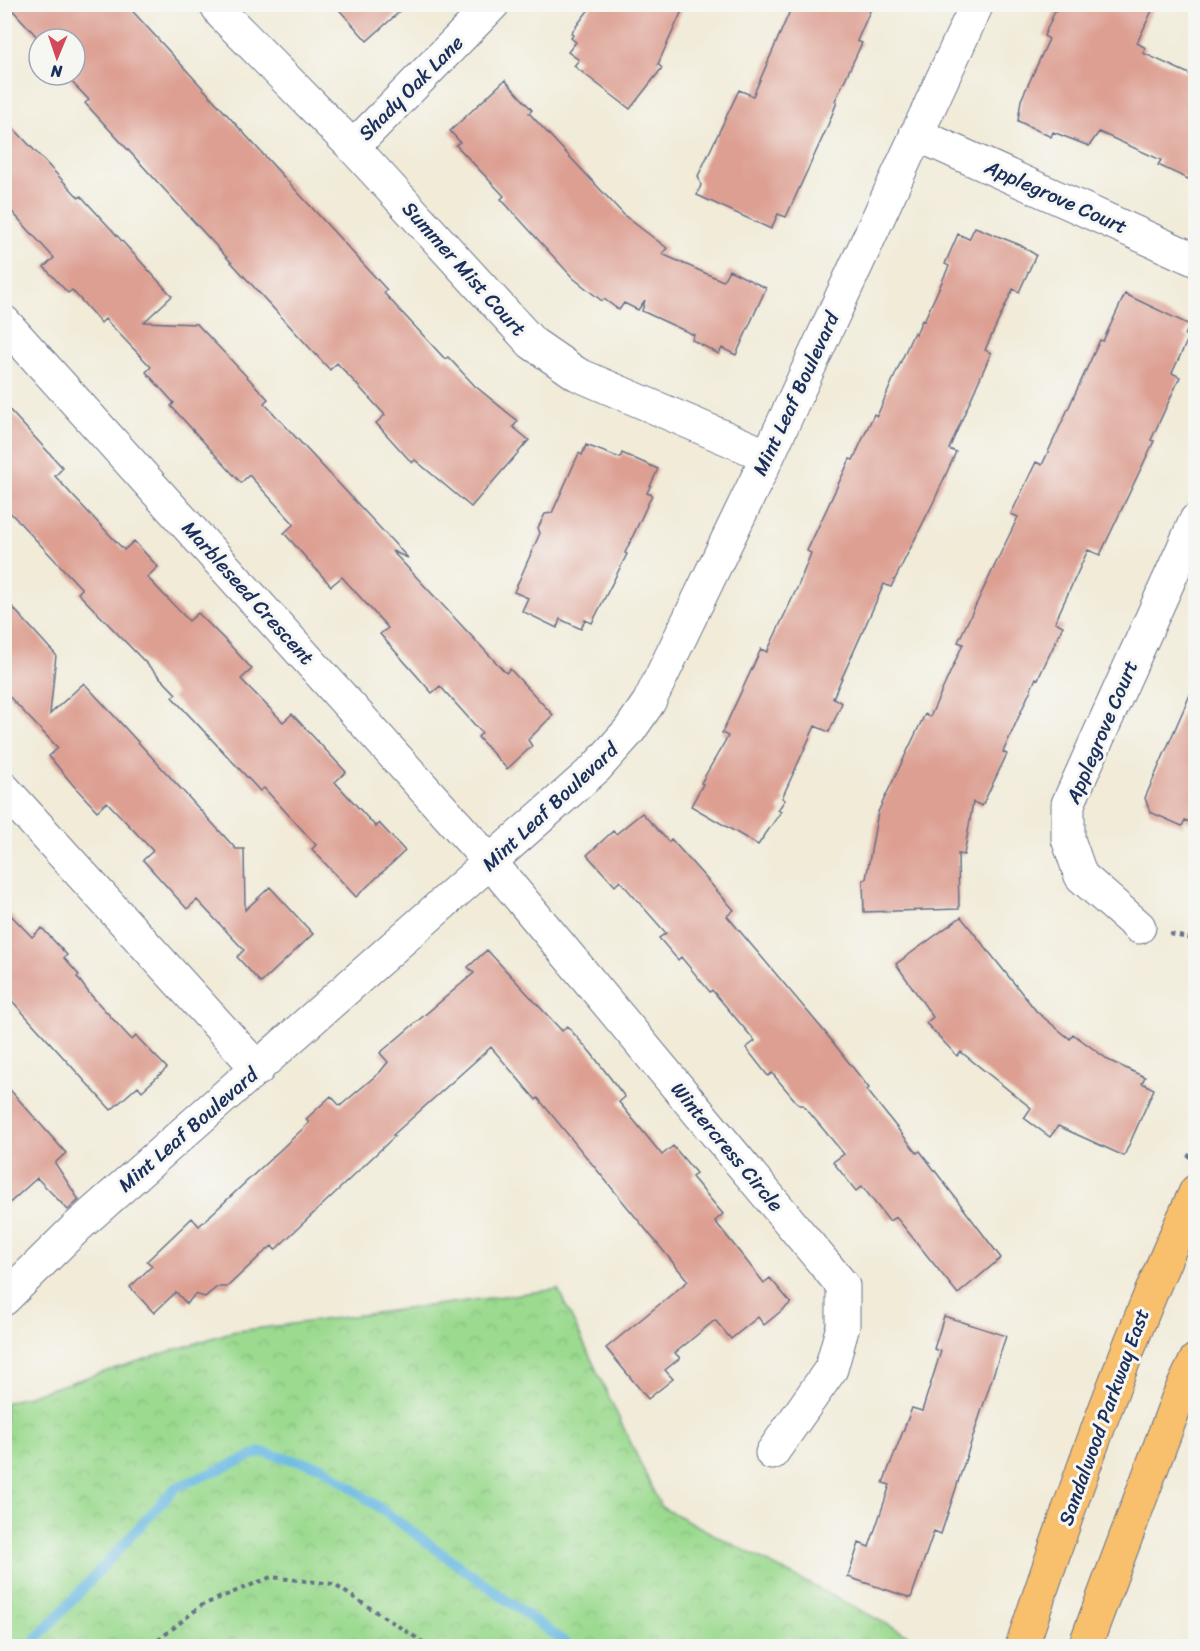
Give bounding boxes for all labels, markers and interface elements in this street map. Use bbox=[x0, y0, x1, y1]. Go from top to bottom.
north arrow bbox=[27, 27, 87, 87]
street label: Shady Oak Lane bbox=[350, 27, 472, 149]
text: N bbox=[50, 57, 64, 86]
street label: Applegrove Court bbox=[978, 149, 1133, 244]
street label: Summer Mist Court bbox=[393, 193, 535, 345]
street label: Mint Leaf Boulevard bbox=[743, 305, 850, 482]
street label: Marbleseed Crescent bbox=[173, 512, 323, 674]
street label: Applegrove Court bbox=[1056, 654, 1148, 810]
street label: Mint Leaf Boulevard bbox=[473, 733, 628, 880]
street label: Mint Leaf Boulevard bbox=[110, 1058, 267, 1201]
street label: Wintercress Circle bbox=[662, 1074, 792, 1220]
street label: Sandalwood Parkway East bbox=[1048, 1303, 1160, 1530]

